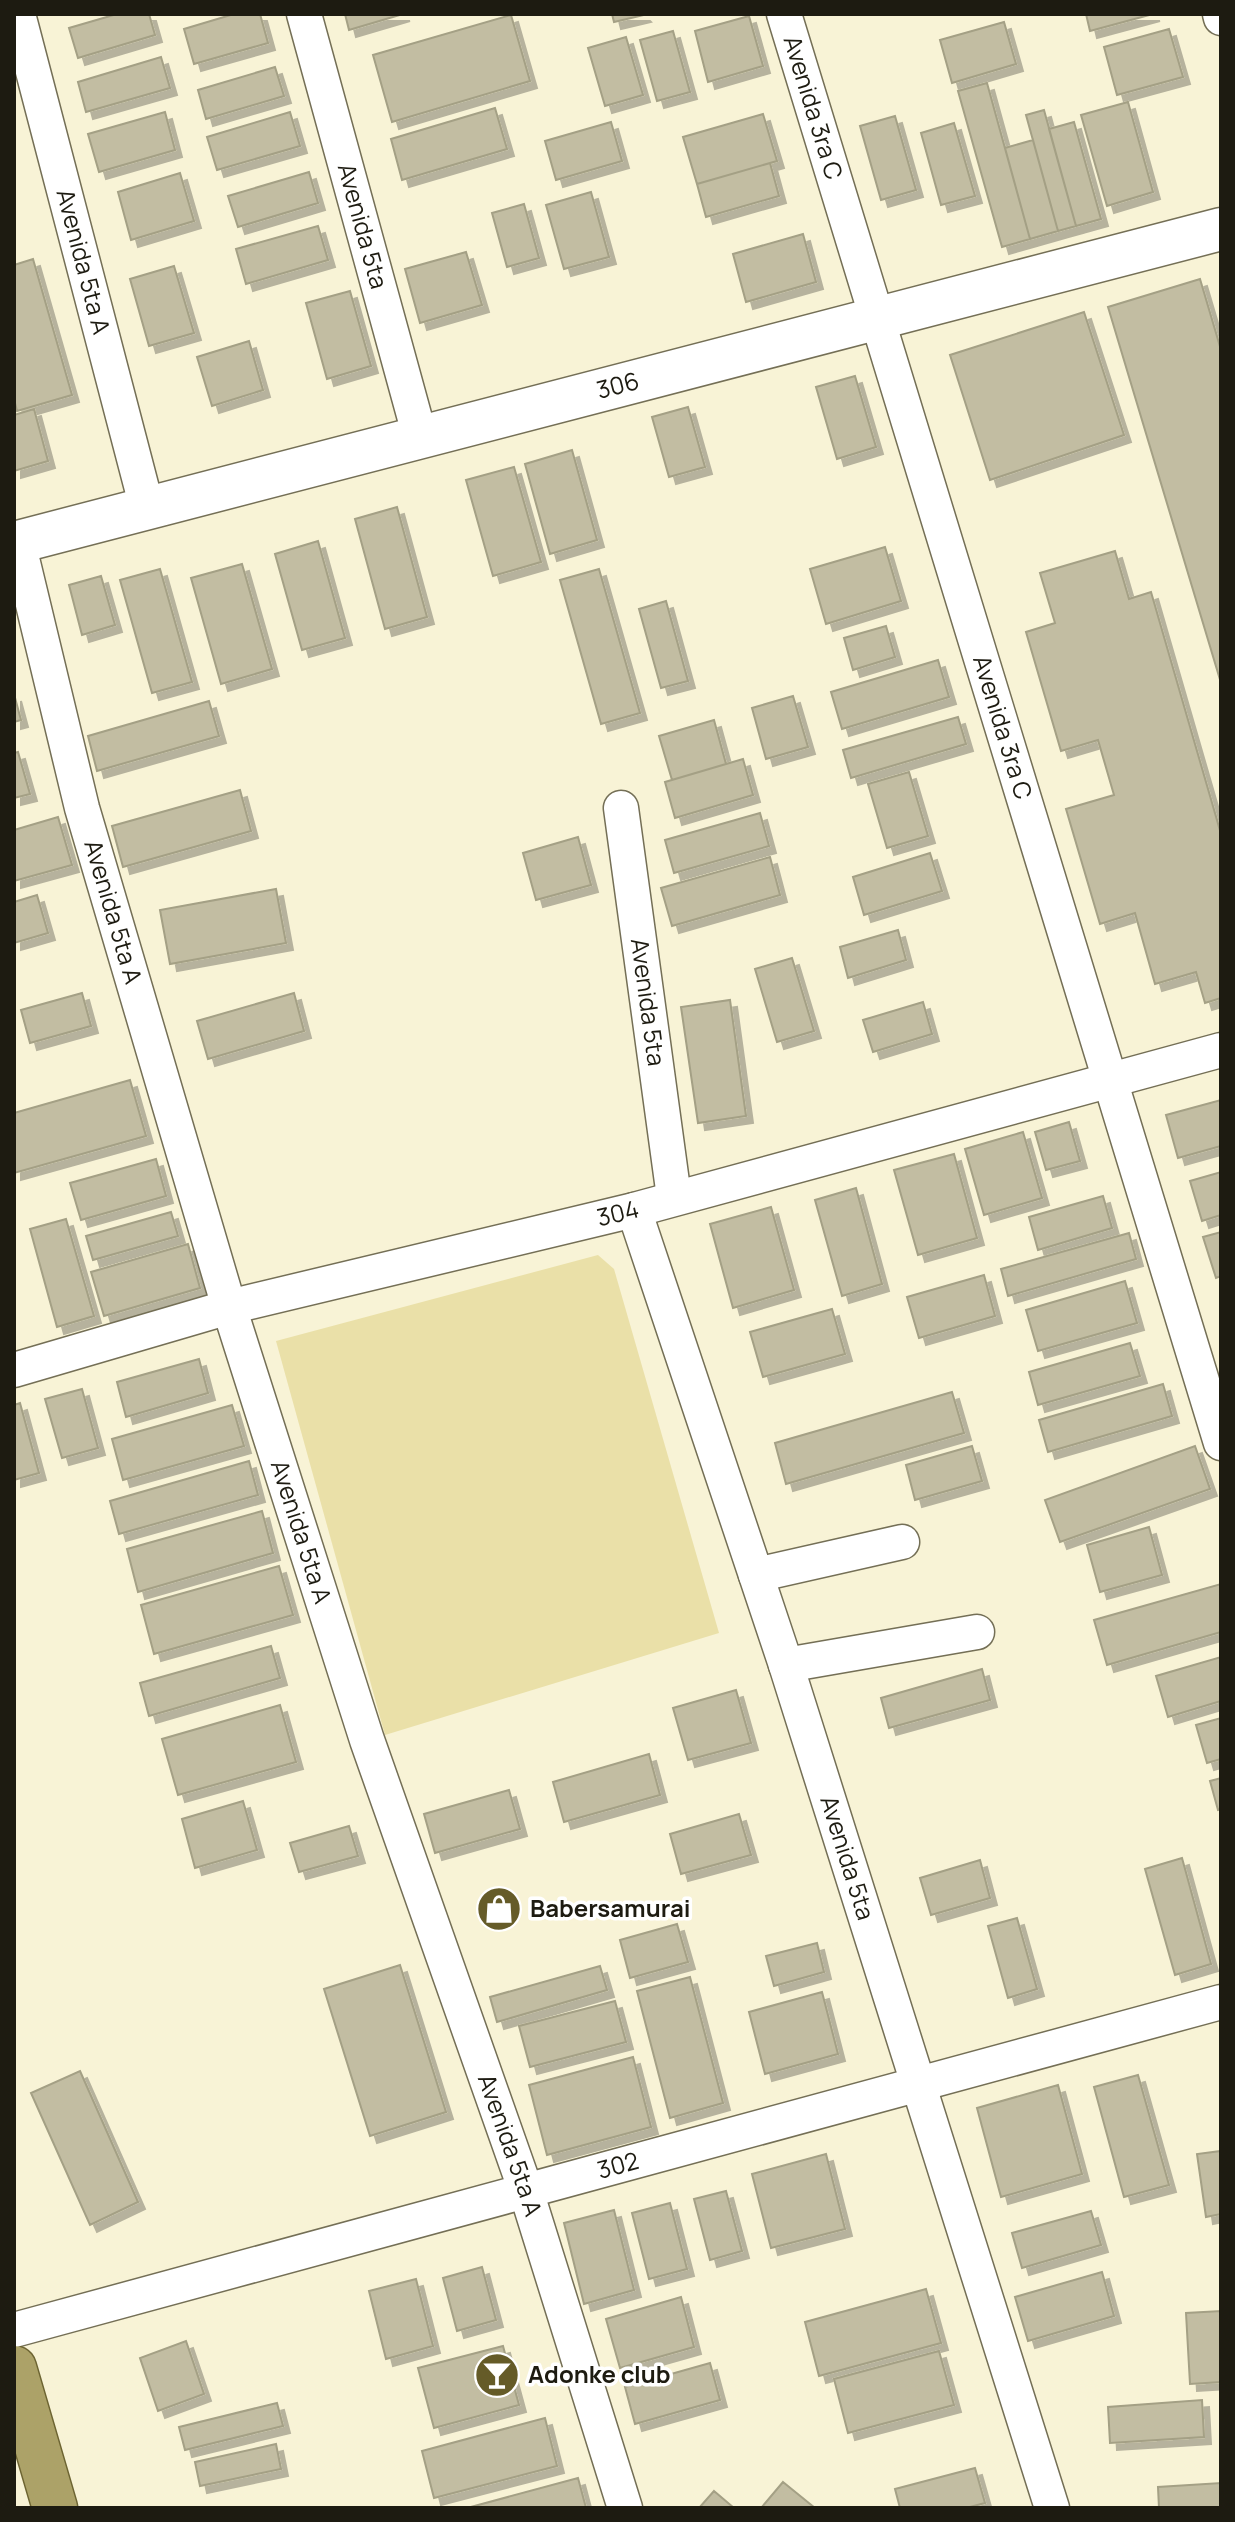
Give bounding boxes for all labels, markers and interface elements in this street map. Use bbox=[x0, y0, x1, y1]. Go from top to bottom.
street label: Avenida 3ra C bbox=[777, 31, 852, 183]
street label: Avenida 5ta bbox=[331, 159, 397, 292]
street label: Avenida 5ta A bbox=[49, 185, 119, 337]
street label: 306 bbox=[593, 363, 642, 406]
street label: Avenida 3ra C bbox=[966, 651, 1041, 803]
street label: Avenida 5ta A bbox=[77, 836, 151, 988]
street label: Avenida 5ta bbox=[624, 936, 674, 1068]
street label: 304 bbox=[593, 1191, 642, 1233]
street label: Avenida 5ta A bbox=[264, 1456, 340, 1607]
street label: Avenida 5ta bbox=[813, 1791, 883, 1924]
shop icon: Babersamurai bbox=[475, 1885, 523, 1933]
place label: Babersamurai bbox=[530, 1891, 691, 1924]
street label: Avenida 5ta A bbox=[471, 2069, 551, 2220]
street label: 302 bbox=[593, 2143, 642, 2186]
bar icon: Adonke club bbox=[473, 2351, 521, 2399]
place label: Adonke club bbox=[528, 2357, 671, 2390]

